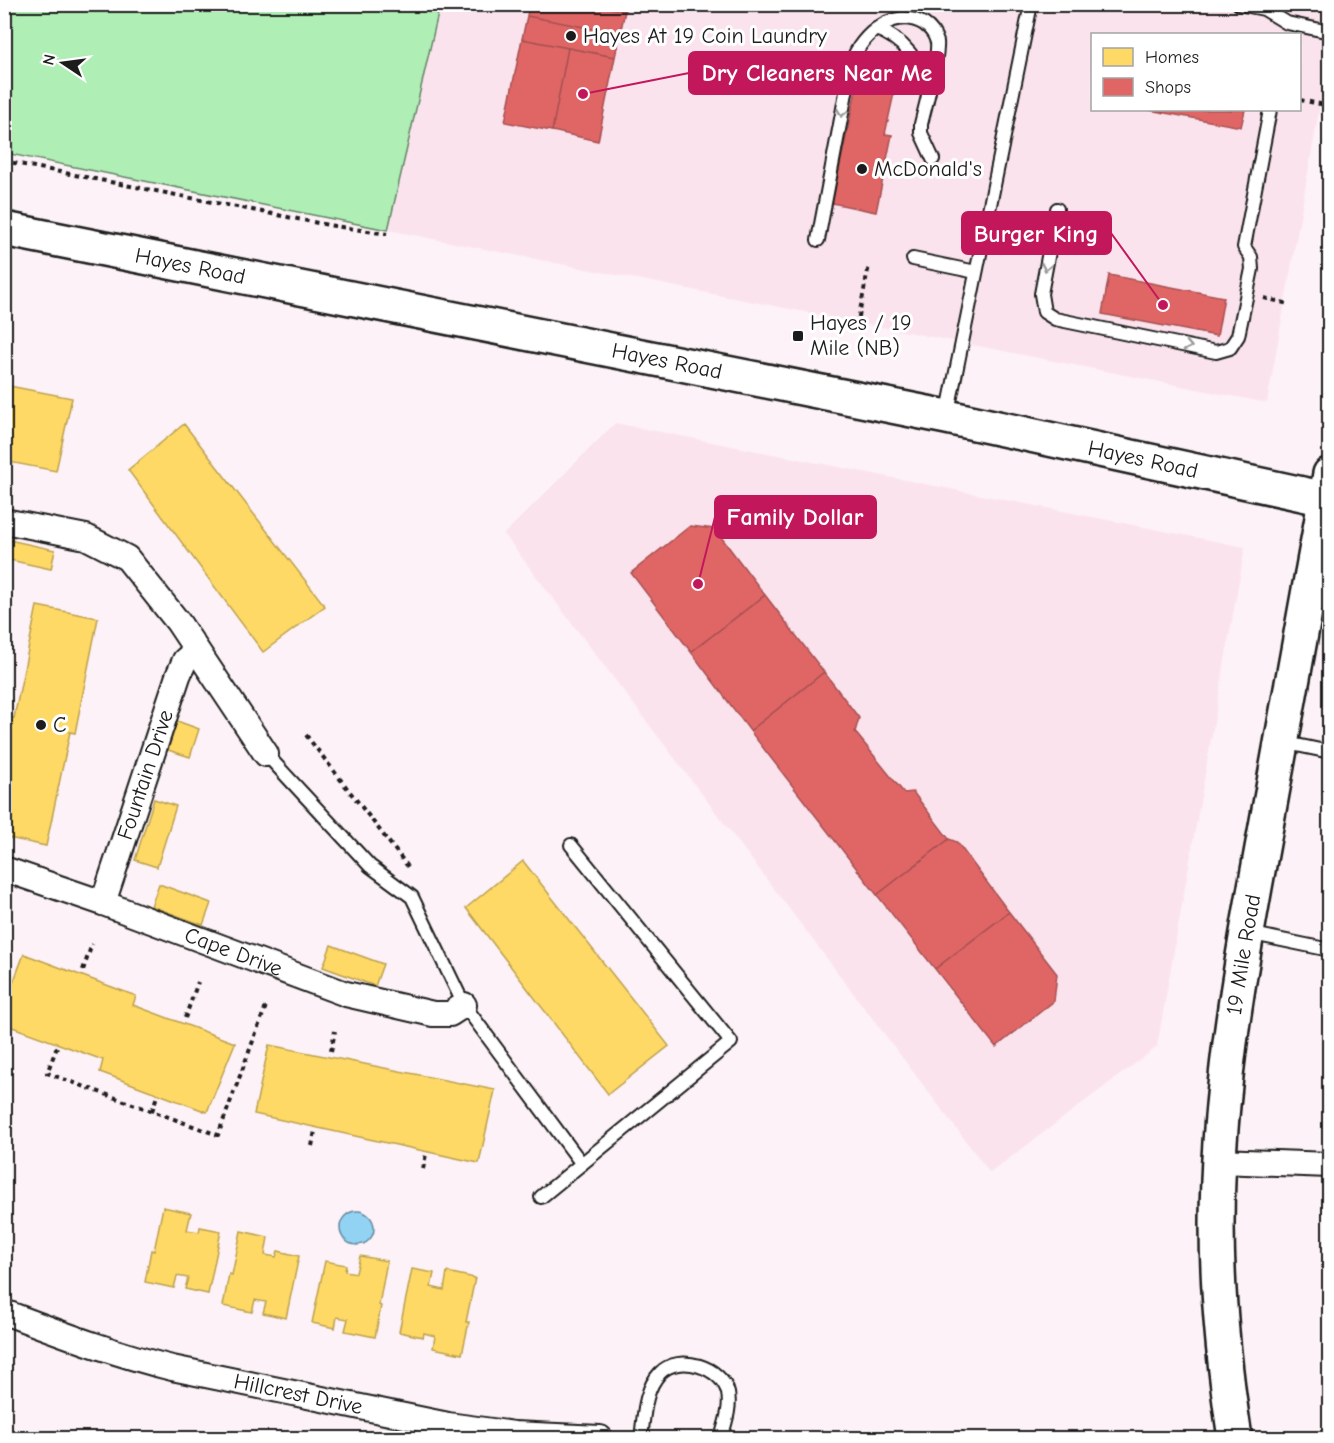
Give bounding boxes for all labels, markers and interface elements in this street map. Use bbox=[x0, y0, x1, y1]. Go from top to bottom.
place label: Hayes At 19 Coin Laundry bbox=[583, 23, 827, 49]
marker: Hayes At 19 Coin Laundry bbox=[564, 29, 578, 43]
north arrow bbox=[33, 33, 93, 93]
legend bbox=[1091, 33, 1301, 111]
text: Homes bbox=[1145, 47, 1199, 68]
callout: Dry Cleaners Near Me bbox=[689, 52, 944, 94]
text: N bbox=[39, 53, 59, 67]
text: Dry Cleaners Near Me bbox=[702, 59, 932, 87]
text: Shops bbox=[1145, 77, 1191, 98]
one-way arrow bbox=[836, 108, 849, 118]
place label: McDonald's bbox=[874, 156, 982, 182]
marker: McDonald's bbox=[855, 162, 869, 176]
callout: Burger King bbox=[962, 212, 1111, 254]
text: Burger King bbox=[974, 220, 1098, 248]
street label: Hayes Road bbox=[133, 242, 248, 290]
one-way arrow bbox=[1040, 261, 1053, 271]
place label: Hayes / 19 Mile (NB) bbox=[810, 310, 912, 361]
marker: Hayes / 19 Mile (NB) bbox=[791, 329, 805, 343]
street label: Hayes Road bbox=[610, 337, 724, 385]
one-way arrow bbox=[1183, 339, 1193, 352]
street label: Hayes Road bbox=[1085, 435, 1200, 484]
callout: Family Dollar bbox=[715, 496, 876, 538]
text: Family Dollar bbox=[727, 503, 864, 531]
street label: Fountain Drive bbox=[112, 706, 179, 843]
place label: C bbox=[53, 712, 67, 738]
marker: C bbox=[34, 718, 48, 732]
street label: 19 Mile Road bbox=[1221, 892, 1266, 1017]
street label: Cape Drive bbox=[181, 922, 286, 982]
street label: Hillcrest Drive bbox=[232, 1368, 365, 1420]

